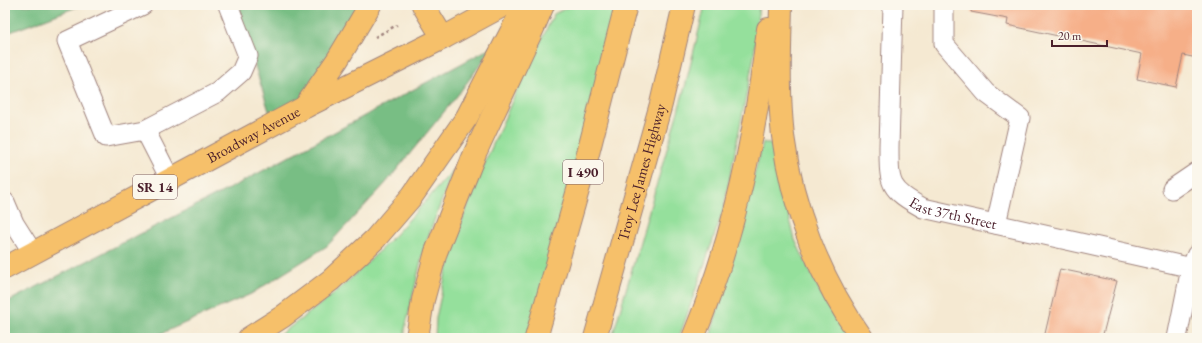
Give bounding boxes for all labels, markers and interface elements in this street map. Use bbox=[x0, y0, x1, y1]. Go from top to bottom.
scale bar bbox=[1052, 22, 1107, 48]
text: 20 m bbox=[1058, 28, 1082, 44]
street label: Broadway Avenue bbox=[203, 101, 303, 167]
street label: Troy Lee James Highway bbox=[613, 101, 670, 243]
road number: I 490 bbox=[563, 160, 603, 184]
road number: SR 14 bbox=[133, 175, 177, 199]
street label: East 37th Street bbox=[906, 192, 999, 233]

